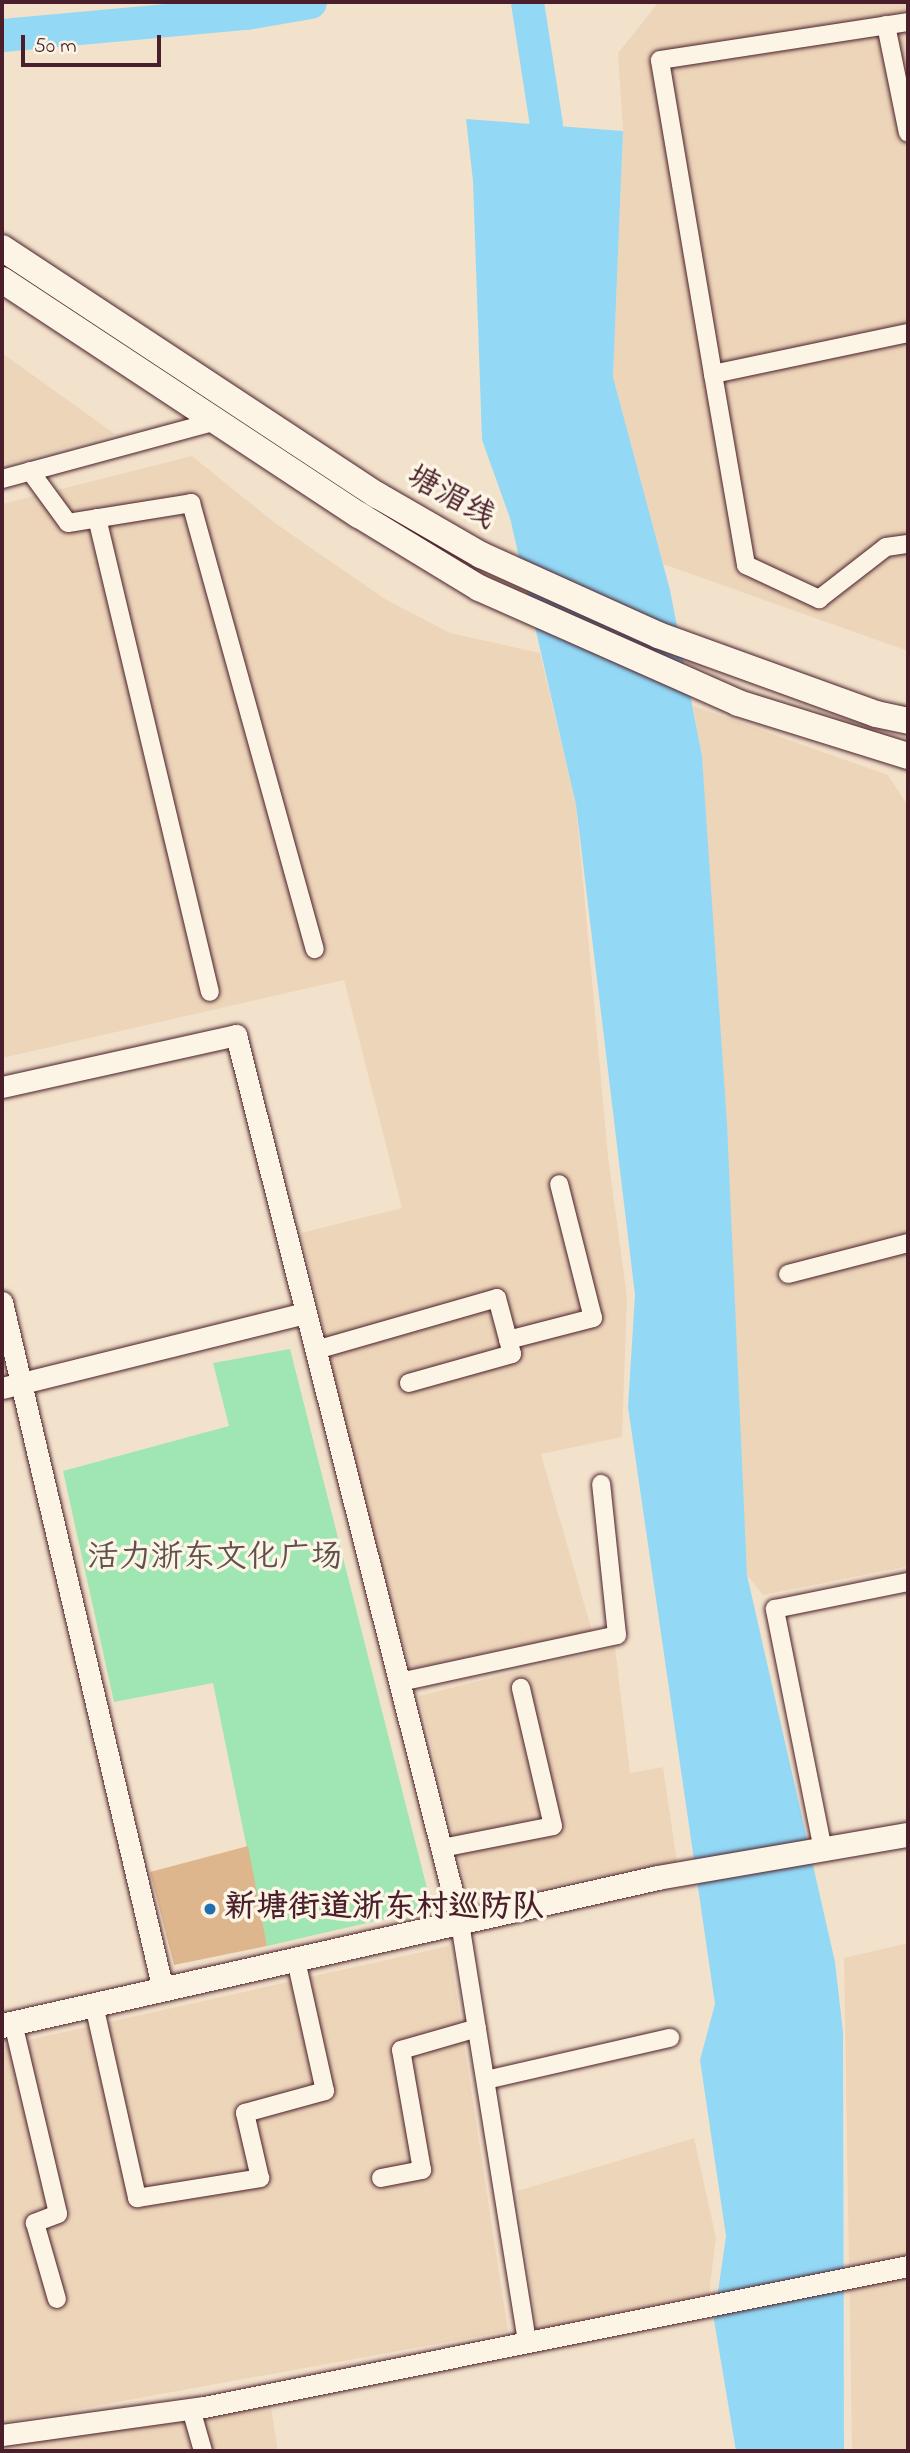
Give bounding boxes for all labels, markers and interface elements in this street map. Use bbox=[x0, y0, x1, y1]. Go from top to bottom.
scale bar bbox=[24, 21, 164, 65]
text: 50 m bbox=[34, 32, 77, 62]
street label: 塘湄线 bbox=[399, 459, 501, 539]
park label: 活力浙东文化广场 bbox=[87, 1540, 343, 1578]
place label: 新塘街道浙东村巡防队 bbox=[224, 1890, 544, 1928]
marker: 新塘街道浙东村巡防队 bbox=[202, 1901, 218, 1917]

